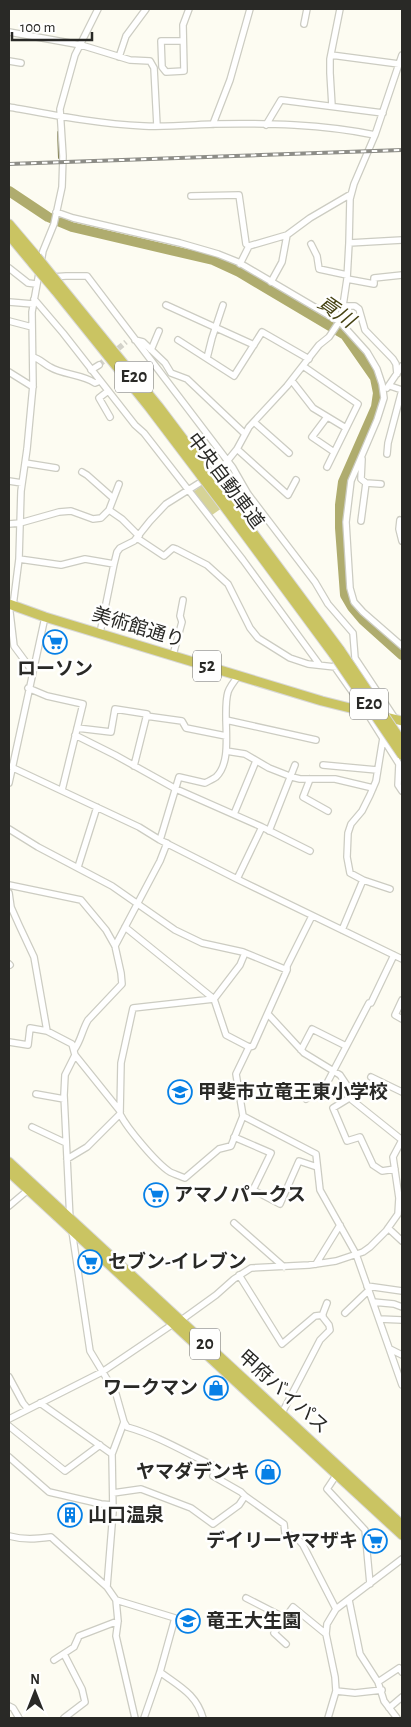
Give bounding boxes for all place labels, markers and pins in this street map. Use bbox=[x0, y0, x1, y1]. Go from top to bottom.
supermarket icon: ローソン bbox=[42, 629, 68, 655]
place label: ローソン bbox=[17, 660, 93, 679]
school or university icon: 甲斐市立竜王東小学校 bbox=[167, 1079, 193, 1105]
place label: 甲斐市立竜王東小学校 bbox=[198, 1081, 388, 1102]
supermarket icon: アマノパークス bbox=[143, 1182, 169, 1208]
place label: アマノパークス bbox=[174, 1185, 306, 1205]
supermarket icon: セブン-イレブン bbox=[77, 1249, 103, 1275]
place label: セブン-イレブン bbox=[108, 1251, 247, 1272]
shop icon: ワークマン bbox=[203, 1375, 229, 1401]
place label: ワークマン bbox=[103, 1378, 198, 1398]
shop icon: ヤマダデンキ bbox=[255, 1459, 281, 1485]
place label: ヤマダデンキ bbox=[136, 1461, 250, 1482]
building icon: 山口温泉 bbox=[57, 1502, 83, 1528]
place label: 山口温泉 bbox=[88, 1504, 164, 1525]
supermarket icon: デイリーヤマザキ bbox=[362, 1528, 388, 1554]
place label: デイリーヤマザキ bbox=[206, 1530, 358, 1551]
school or university icon: 竜王大生園 bbox=[175, 1608, 201, 1634]
place label: 竜王大生園 bbox=[206, 1611, 301, 1631]

